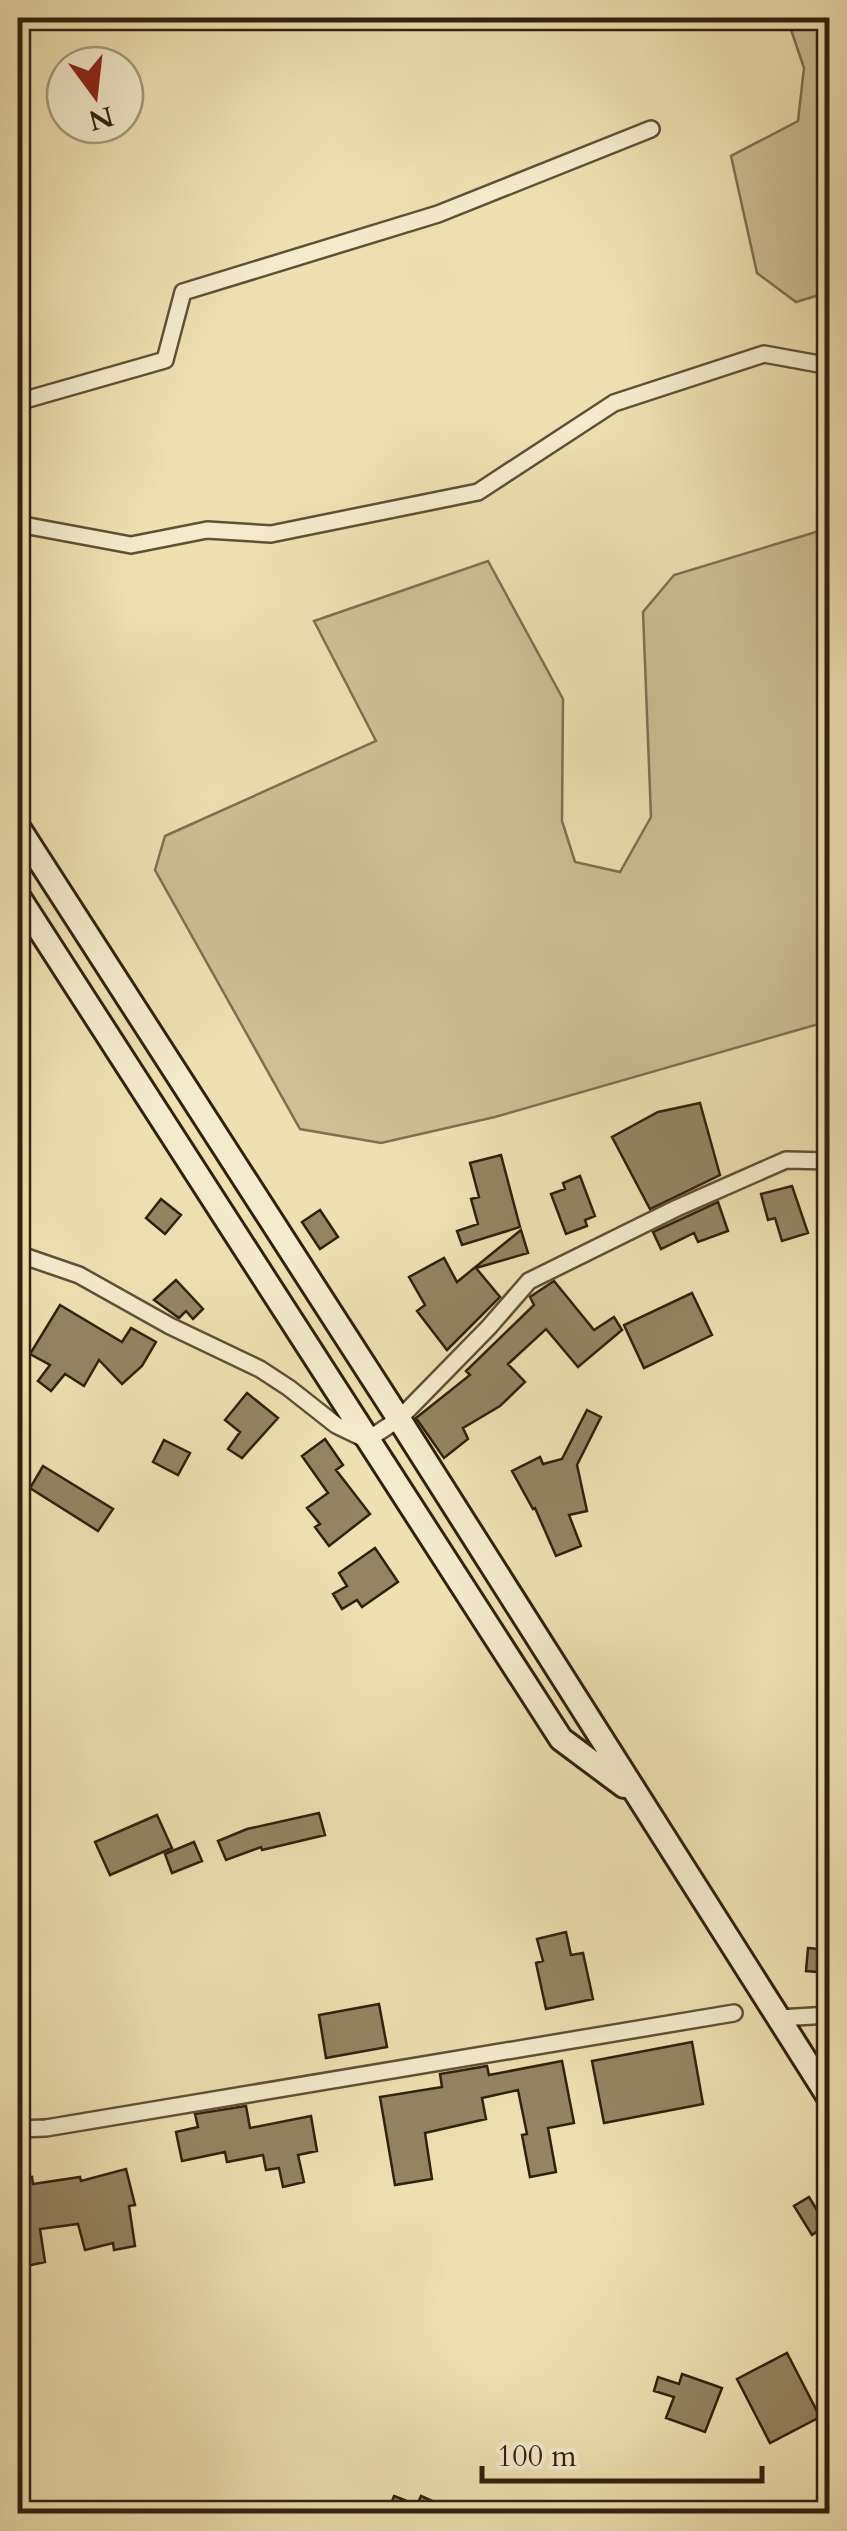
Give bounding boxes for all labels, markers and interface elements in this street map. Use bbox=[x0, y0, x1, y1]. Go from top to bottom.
north arrow bbox=[45, 45, 145, 145]
text: N bbox=[85, 97, 118, 140]
scale bar bbox=[482, 2421, 762, 2483]
text: 100 m bbox=[497, 2436, 577, 2477]

